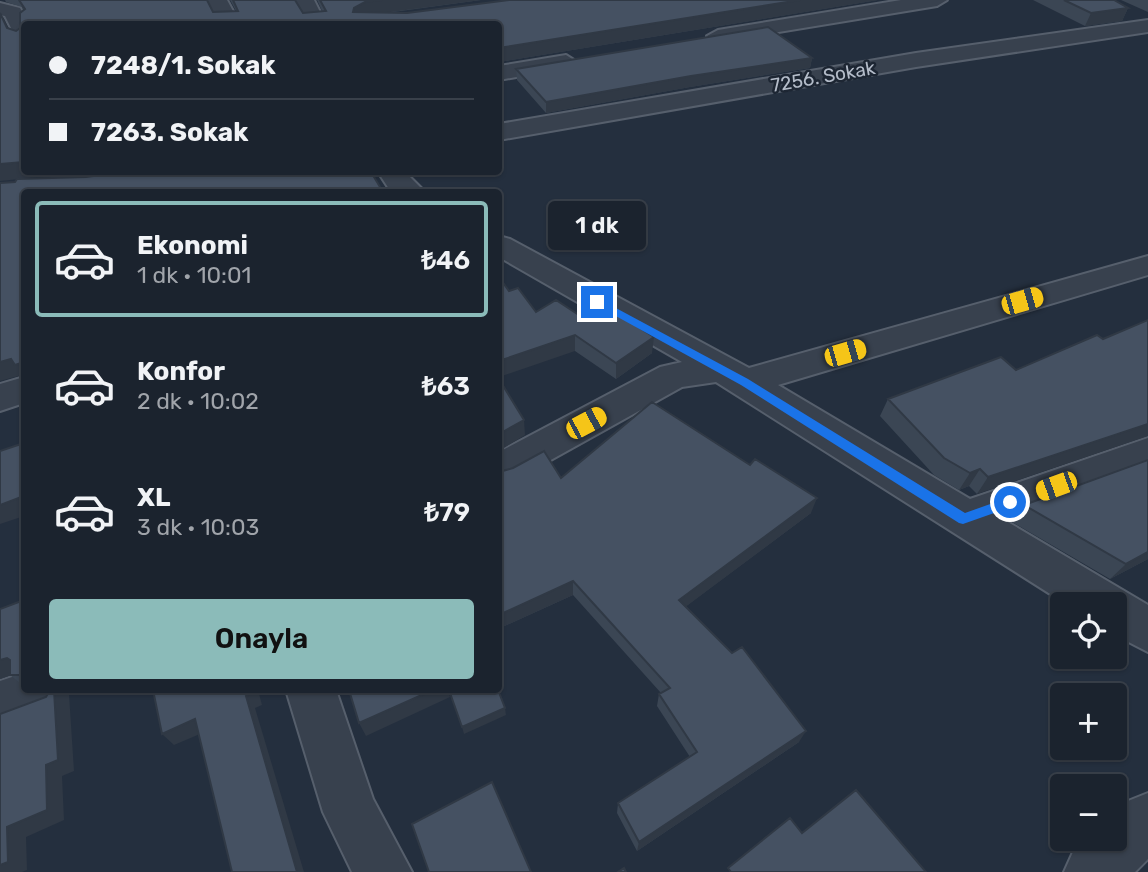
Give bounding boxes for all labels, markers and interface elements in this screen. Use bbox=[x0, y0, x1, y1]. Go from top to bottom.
text: 7248/1. Sokak bbox=[91, 50, 276, 81]
street label: 7256. Sokak bbox=[769, 56, 877, 97]
text: 7263. Sokak bbox=[91, 117, 248, 148]
callout: 1 dk bbox=[548, 201, 646, 250]
text: 1 dk bbox=[575, 211, 619, 239]
icon: car bbox=[53, 228, 116, 291]
text: Ekonomi bbox=[137, 230, 248, 261]
text: ₺46 bbox=[421, 245, 470, 276]
text: 1 dk · 10:01 bbox=[137, 261, 251, 289]
car bbox=[999, 285, 1046, 317]
route end bbox=[581, 286, 613, 318]
car bbox=[822, 337, 869, 369]
icon: car bbox=[53, 354, 116, 417]
text: Konfor bbox=[137, 356, 225, 387]
text: ₺63 bbox=[422, 371, 470, 402]
text: 2 dk · 10:02 bbox=[137, 387, 259, 415]
car bbox=[563, 404, 610, 442]
car bbox=[1033, 469, 1080, 503]
icon: car bbox=[53, 480, 116, 543]
text: XL bbox=[137, 482, 170, 513]
route start bbox=[994, 486, 1026, 518]
text: ₺79 bbox=[424, 497, 470, 528]
text: 3 dk · 10:03 bbox=[137, 513, 259, 541]
map controls bbox=[1050, 592, 1127, 851]
button: locate bbox=[1050, 592, 1127, 669]
button: Onayla bbox=[49, 599, 474, 679]
button: + bbox=[1050, 683, 1127, 760]
button: − bbox=[1050, 774, 1127, 851]

